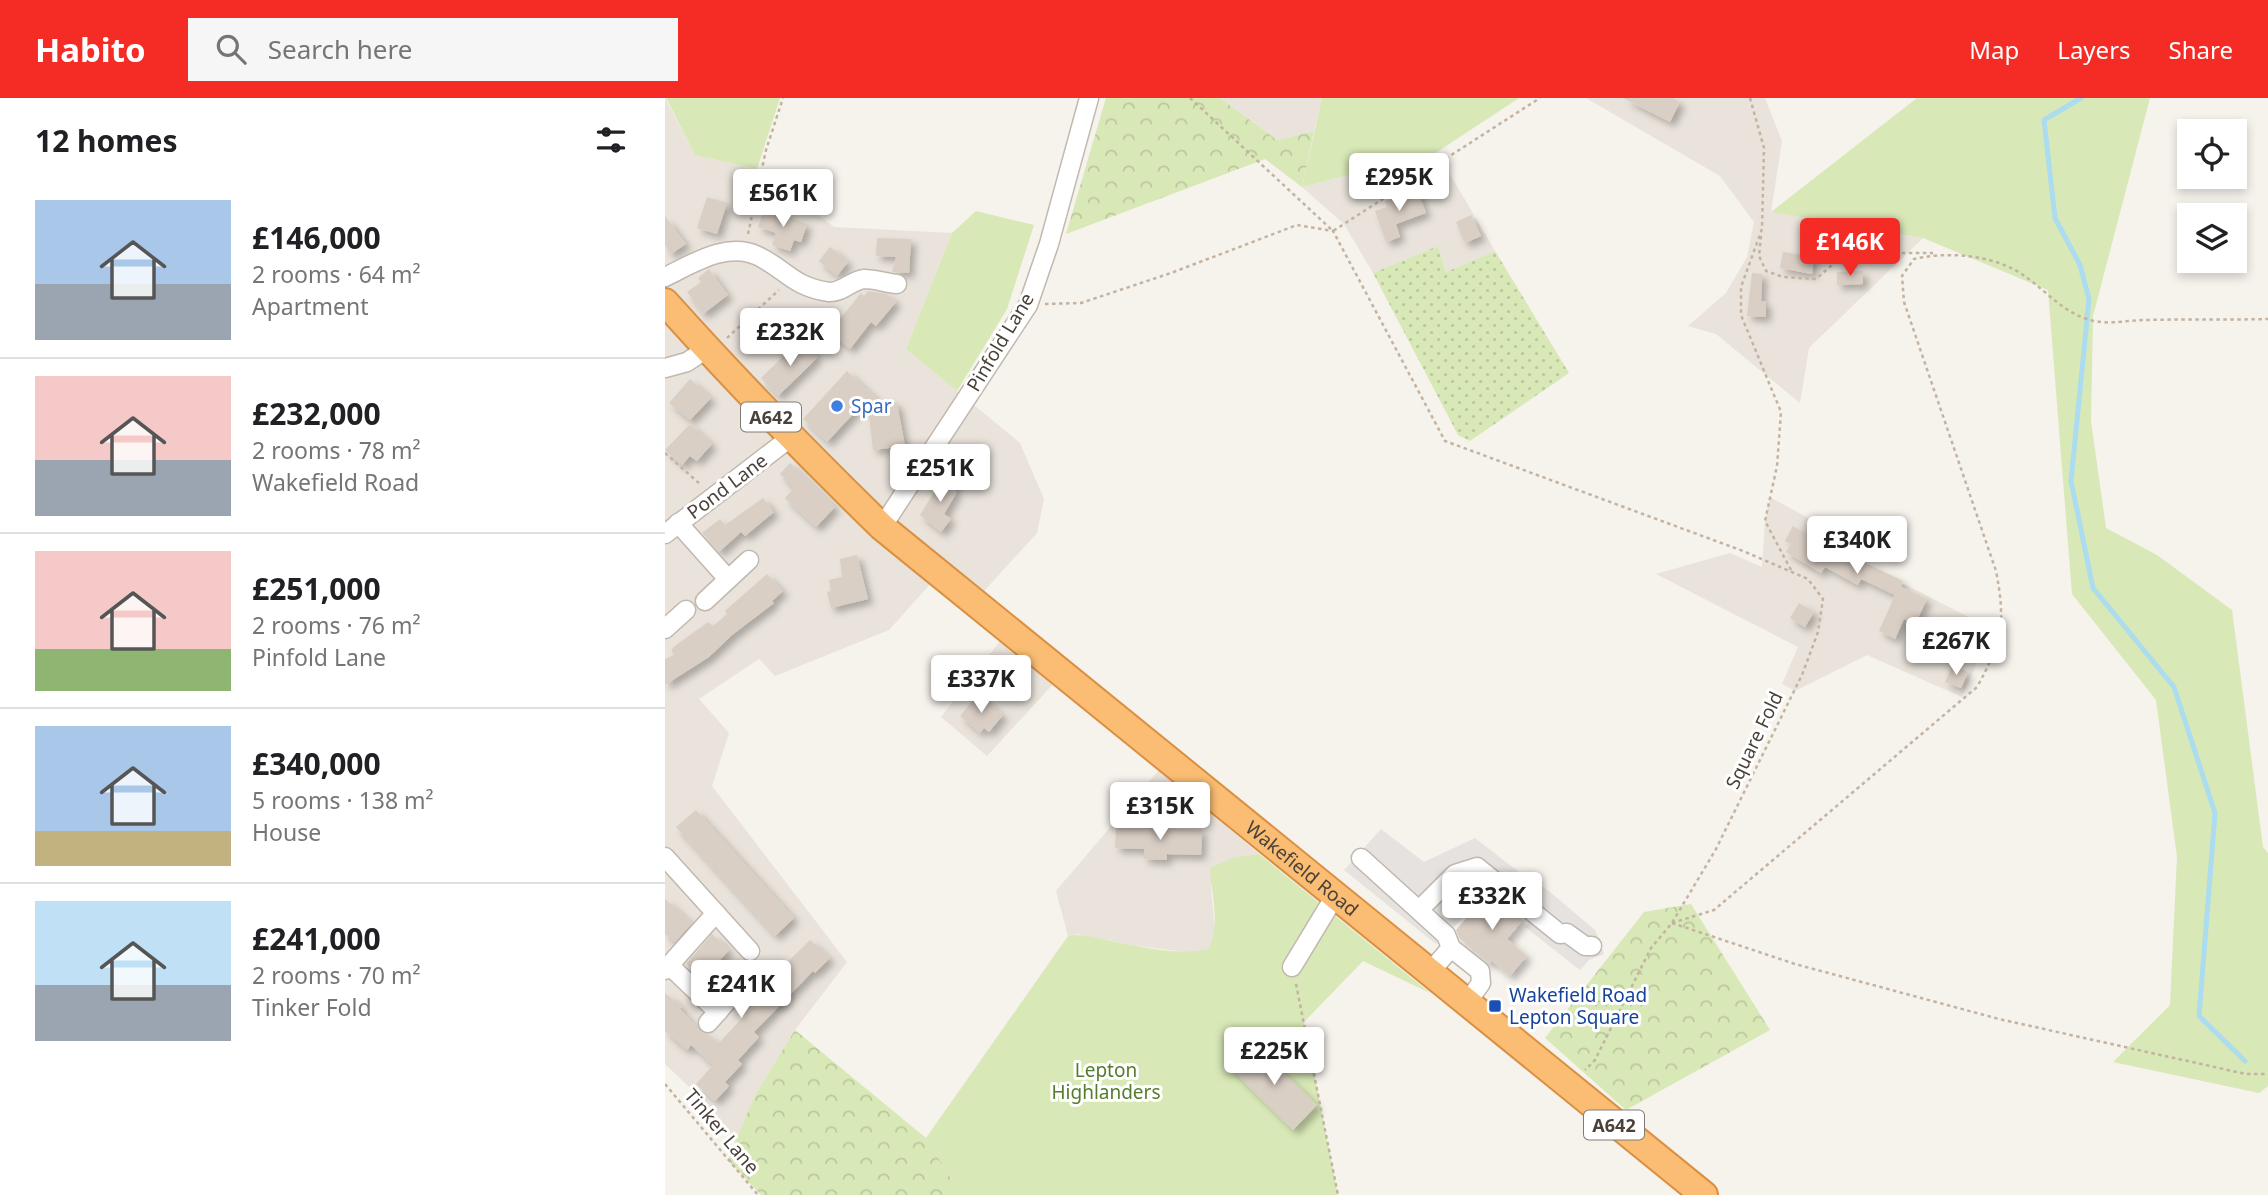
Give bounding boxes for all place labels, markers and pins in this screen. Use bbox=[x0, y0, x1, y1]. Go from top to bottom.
pin: £295K bbox=[1350, 153, 1448, 213]
pin: £561K bbox=[734, 170, 832, 229]
pin: £146K bbox=[1801, 218, 1899, 278]
pin: £232K bbox=[741, 308, 839, 368]
place label: Spar bbox=[851, 393, 892, 419]
marker: Spar bbox=[829, 398, 845, 414]
pin: £251K bbox=[891, 444, 989, 504]
pin: £340K bbox=[1808, 517, 1906, 576]
pin: £267K bbox=[1907, 618, 2005, 677]
pin: £337K bbox=[932, 656, 1030, 715]
pin: £315K bbox=[1111, 782, 1209, 842]
pin: £332K bbox=[1443, 872, 1541, 932]
pin: £241K bbox=[692, 960, 790, 1020]
place label: Wakefield Road Lepton Square bbox=[1509, 982, 1647, 1030]
marker: Wakefield Road Lepton Square bbox=[1487, 998, 1503, 1014]
pin: £225K bbox=[1225, 1028, 1323, 1087]

